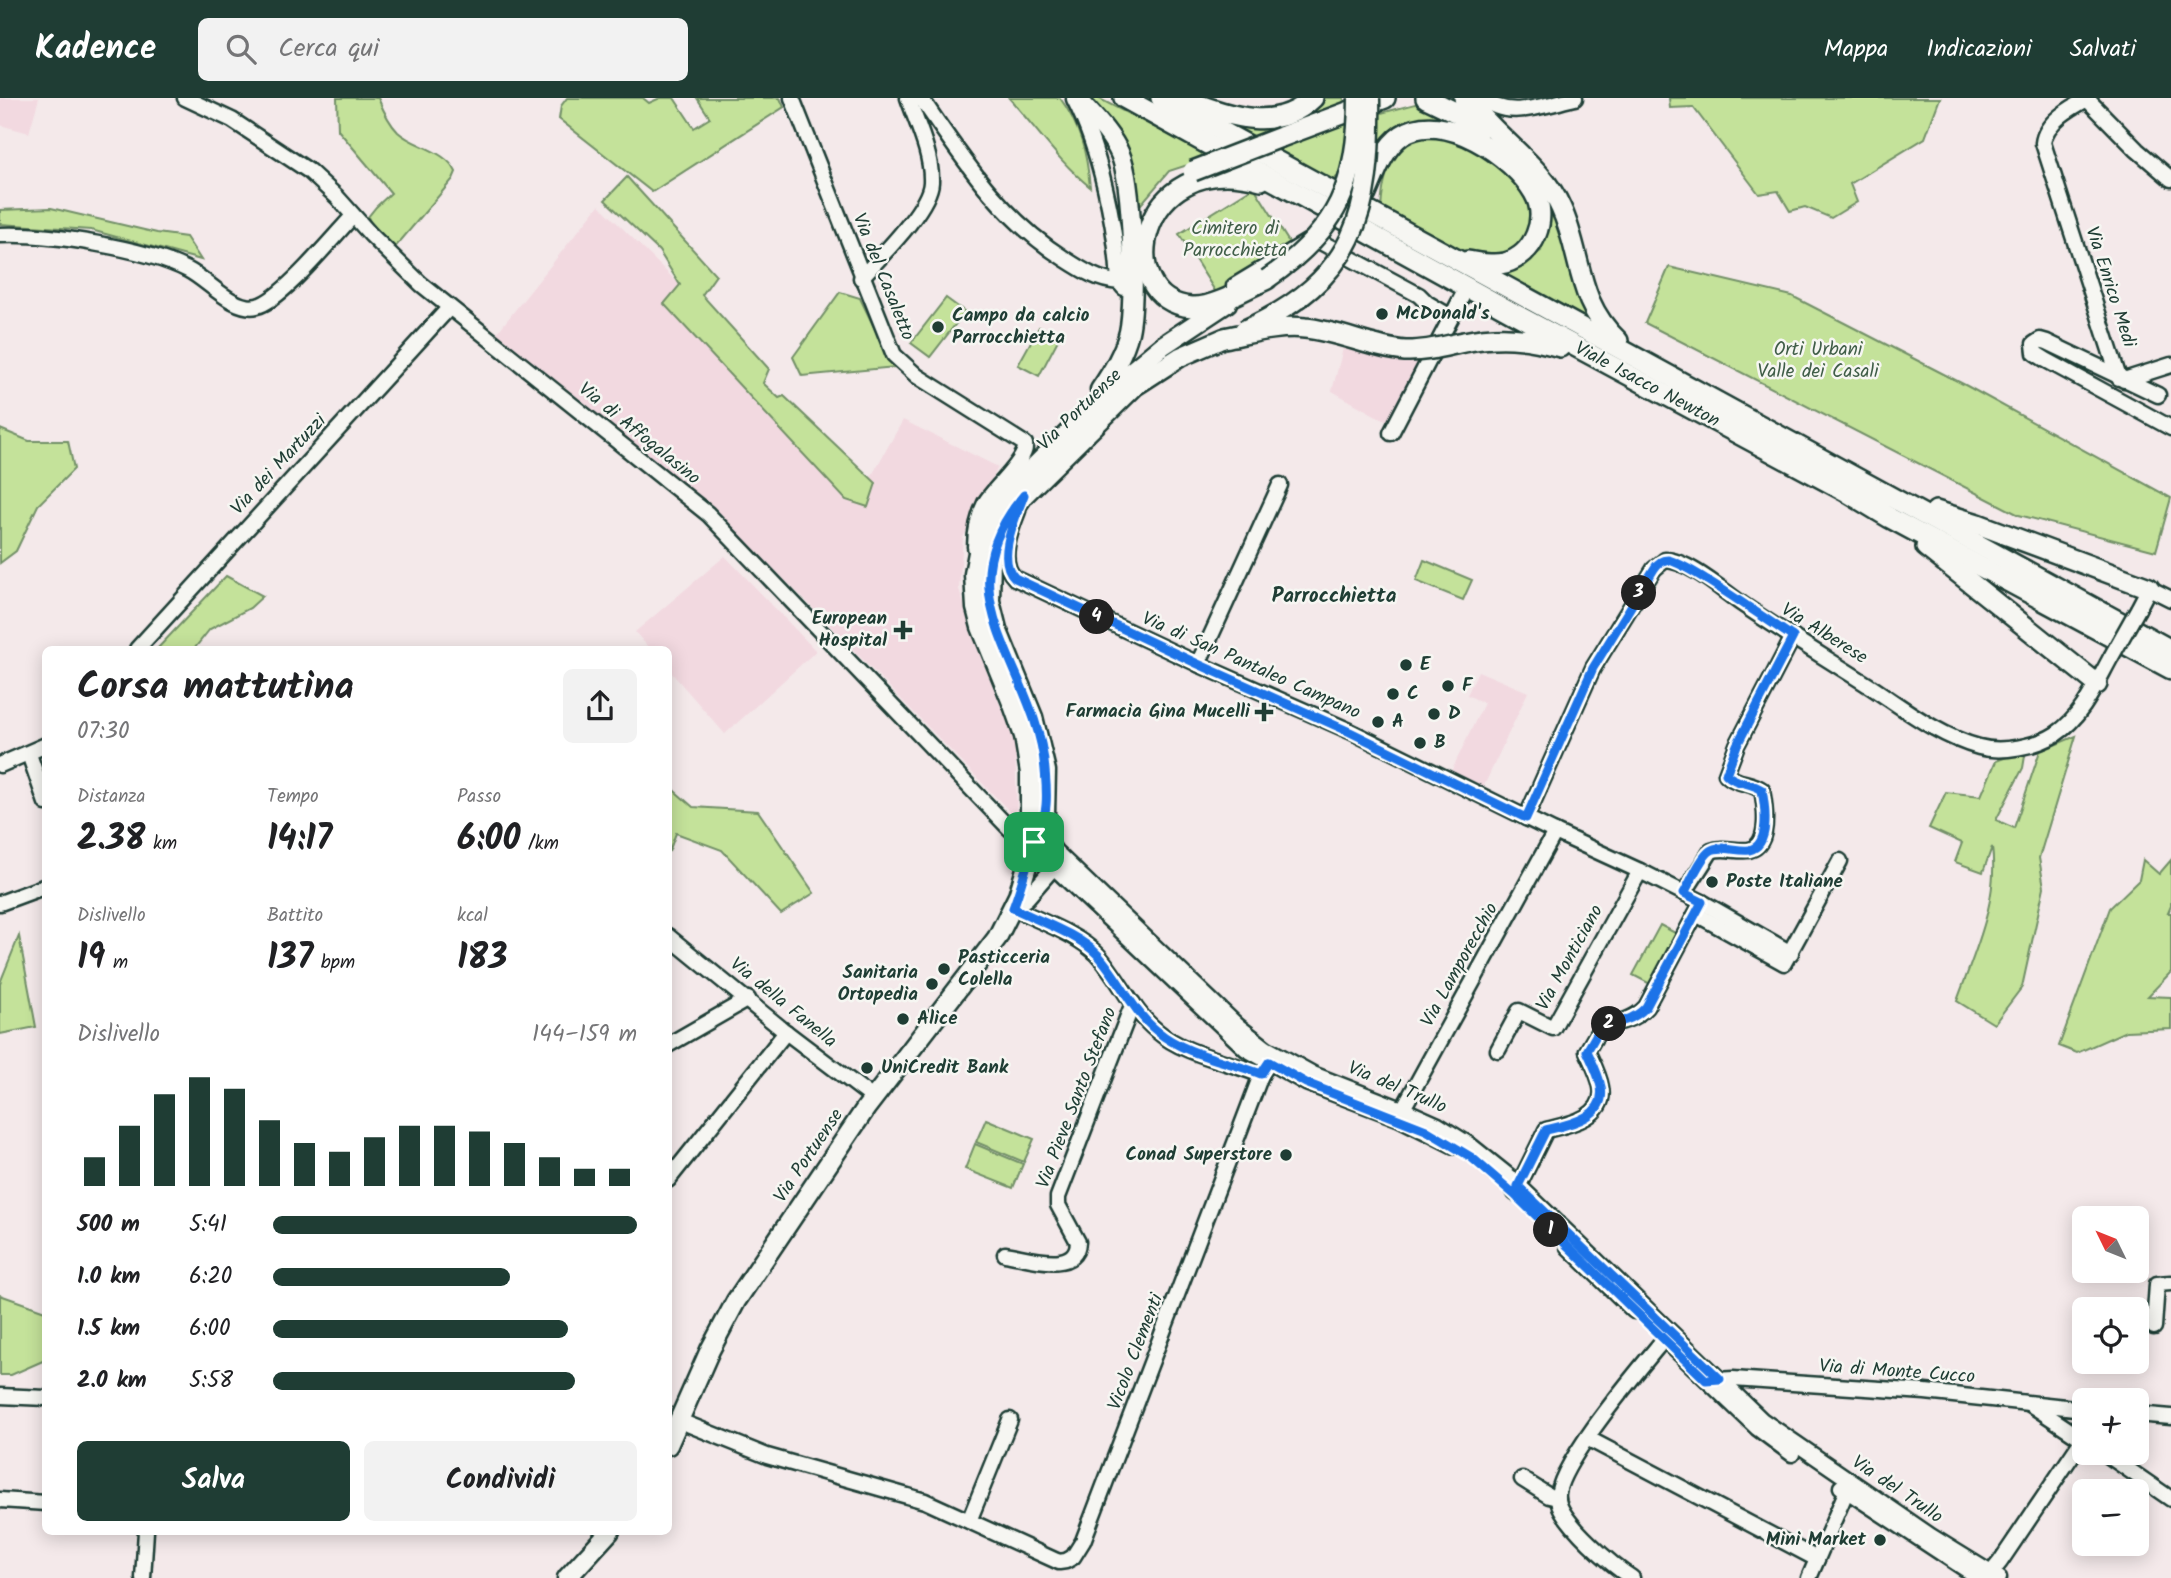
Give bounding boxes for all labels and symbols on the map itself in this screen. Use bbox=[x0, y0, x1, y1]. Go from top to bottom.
street label: Via del Casaletto bbox=[844, 209, 922, 345]
park label: Cimitero di Parrocchietta bbox=[1183, 214, 1287, 266]
street label: Via Enrico Medi bbox=[2076, 223, 2144, 353]
place label: McDonald's bbox=[1396, 299, 1490, 329]
place label: Campo da calcio Parrocchietta bbox=[952, 301, 1090, 353]
marker: McDonald's bbox=[1374, 306, 1390, 322]
marker: Campo da calcio Parrocchietta bbox=[930, 319, 946, 335]
street label: Viale Isacco Newton bbox=[1569, 334, 1725, 436]
park label: Orti Urbani Valle dei Casali bbox=[1757, 335, 1880, 387]
street label: Via Portuense bbox=[1031, 361, 1130, 458]
street label: Via di Affogalasino bbox=[571, 375, 707, 493]
street label: Via dei Martuzzi bbox=[224, 406, 335, 522]
pin: 3 bbox=[1622, 575, 1656, 610]
district label: Parrocchietta bbox=[1272, 580, 1397, 613]
street label: Via Alberese bbox=[1775, 595, 1874, 673]
pin: 4 bbox=[1080, 600, 1114, 634]
place label: European Hospital bbox=[812, 604, 888, 656]
street label: Via di San Pantaleo Campano bbox=[1137, 604, 1365, 728]
marker: European Hospital bbox=[893, 620, 913, 640]
place label: E bbox=[1420, 650, 1432, 680]
marker: E bbox=[1398, 657, 1414, 673]
place label: F bbox=[1462, 671, 1474, 701]
marker: F bbox=[1440, 678, 1456, 694]
place label: C bbox=[1407, 679, 1419, 709]
marker: C bbox=[1385, 686, 1401, 702]
place label: Farmacia Gina Mucelli bbox=[1066, 697, 1251, 727]
place label: D bbox=[1448, 699, 1461, 729]
marker: Farmacia Gina Mucelli bbox=[1256, 704, 1272, 720]
marker: D bbox=[1426, 706, 1442, 722]
place label: A bbox=[1392, 707, 1404, 737]
marker: A bbox=[1370, 714, 1386, 730]
place label: B bbox=[1434, 728, 1446, 758]
marker: B bbox=[1412, 735, 1428, 751]
pin bbox=[1004, 812, 1064, 872]
place label: Poste Italiane bbox=[1726, 867, 1843, 897]
marker: Poste Italiane bbox=[1704, 874, 1720, 890]
street label: Via Lamporecchio bbox=[1413, 897, 1507, 1033]
street label: Via Monticiano bbox=[1528, 899, 1612, 1017]
place label: Pasticceria Colella bbox=[958, 943, 1050, 995]
street label: Via della Fanella bbox=[723, 950, 843, 1056]
place label: Sanitaria Ortopedia bbox=[838, 958, 918, 1010]
marker: Pasticceria Colella bbox=[936, 961, 952, 977]
marker: Sanitaria Ortopedia bbox=[924, 976, 940, 992]
street label: Via Pieve Santo Stefano bbox=[1029, 1003, 1125, 1193]
place label: Alice bbox=[917, 1004, 958, 1034]
pin: 2 bbox=[1592, 1006, 1626, 1042]
marker: Alice bbox=[895, 1011, 911, 1027]
place label: UniCredit Bank bbox=[881, 1053, 1009, 1083]
street label: Via del Trullo bbox=[1343, 1054, 1451, 1122]
marker: UniCredit Bank bbox=[859, 1060, 875, 1076]
street label: Via Portuense bbox=[766, 1102, 852, 1209]
place label: Conad Superstore bbox=[1125, 1140, 1272, 1170]
marker: Conad Superstore bbox=[1278, 1147, 1294, 1163]
north arrow bbox=[2072, 1206, 2149, 1283]
pin: 1 bbox=[1534, 1212, 1568, 1248]
street label: Vicolo Clementi bbox=[1100, 1288, 1173, 1415]
street label: Via di Monte Cucco bbox=[1818, 1352, 1976, 1392]
street label: Via del Trullo bbox=[1845, 1448, 1949, 1532]
place label: Mini Market bbox=[1766, 1525, 1866, 1555]
marker: Mini Market bbox=[1872, 1532, 1888, 1548]

